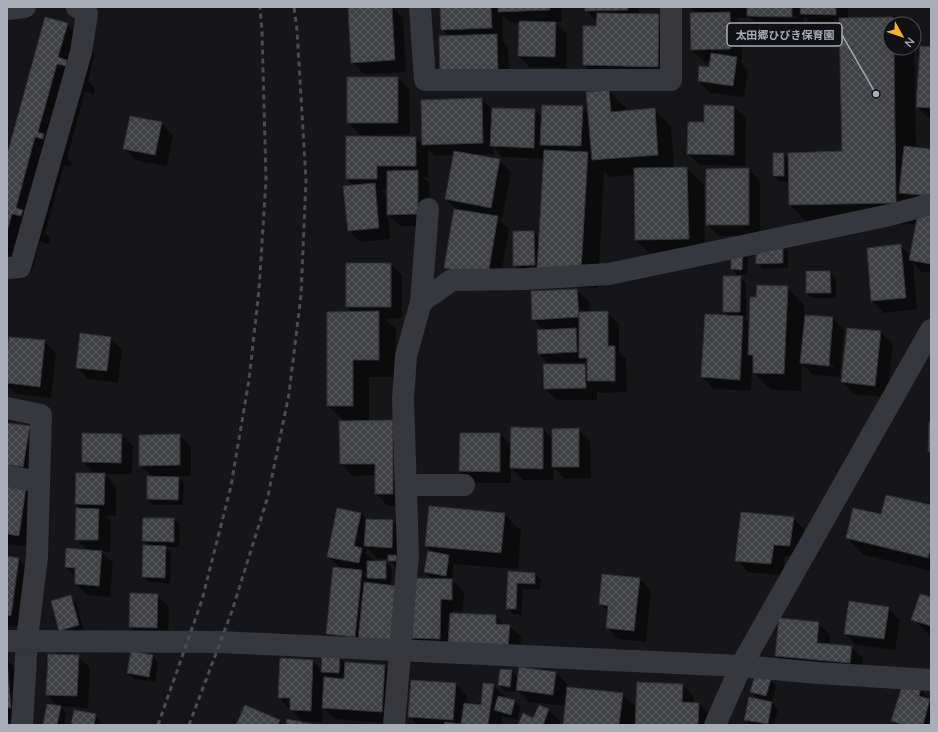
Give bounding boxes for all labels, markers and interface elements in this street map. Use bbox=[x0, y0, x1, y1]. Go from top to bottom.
north arrow bbox=[882, 16, 922, 56]
callout: 太田郷ひびき保育園 bbox=[727, 23, 842, 46]
text: 太田郷ひびき保育園 bbox=[736, 28, 835, 41]
text: N bbox=[902, 35, 918, 50]

